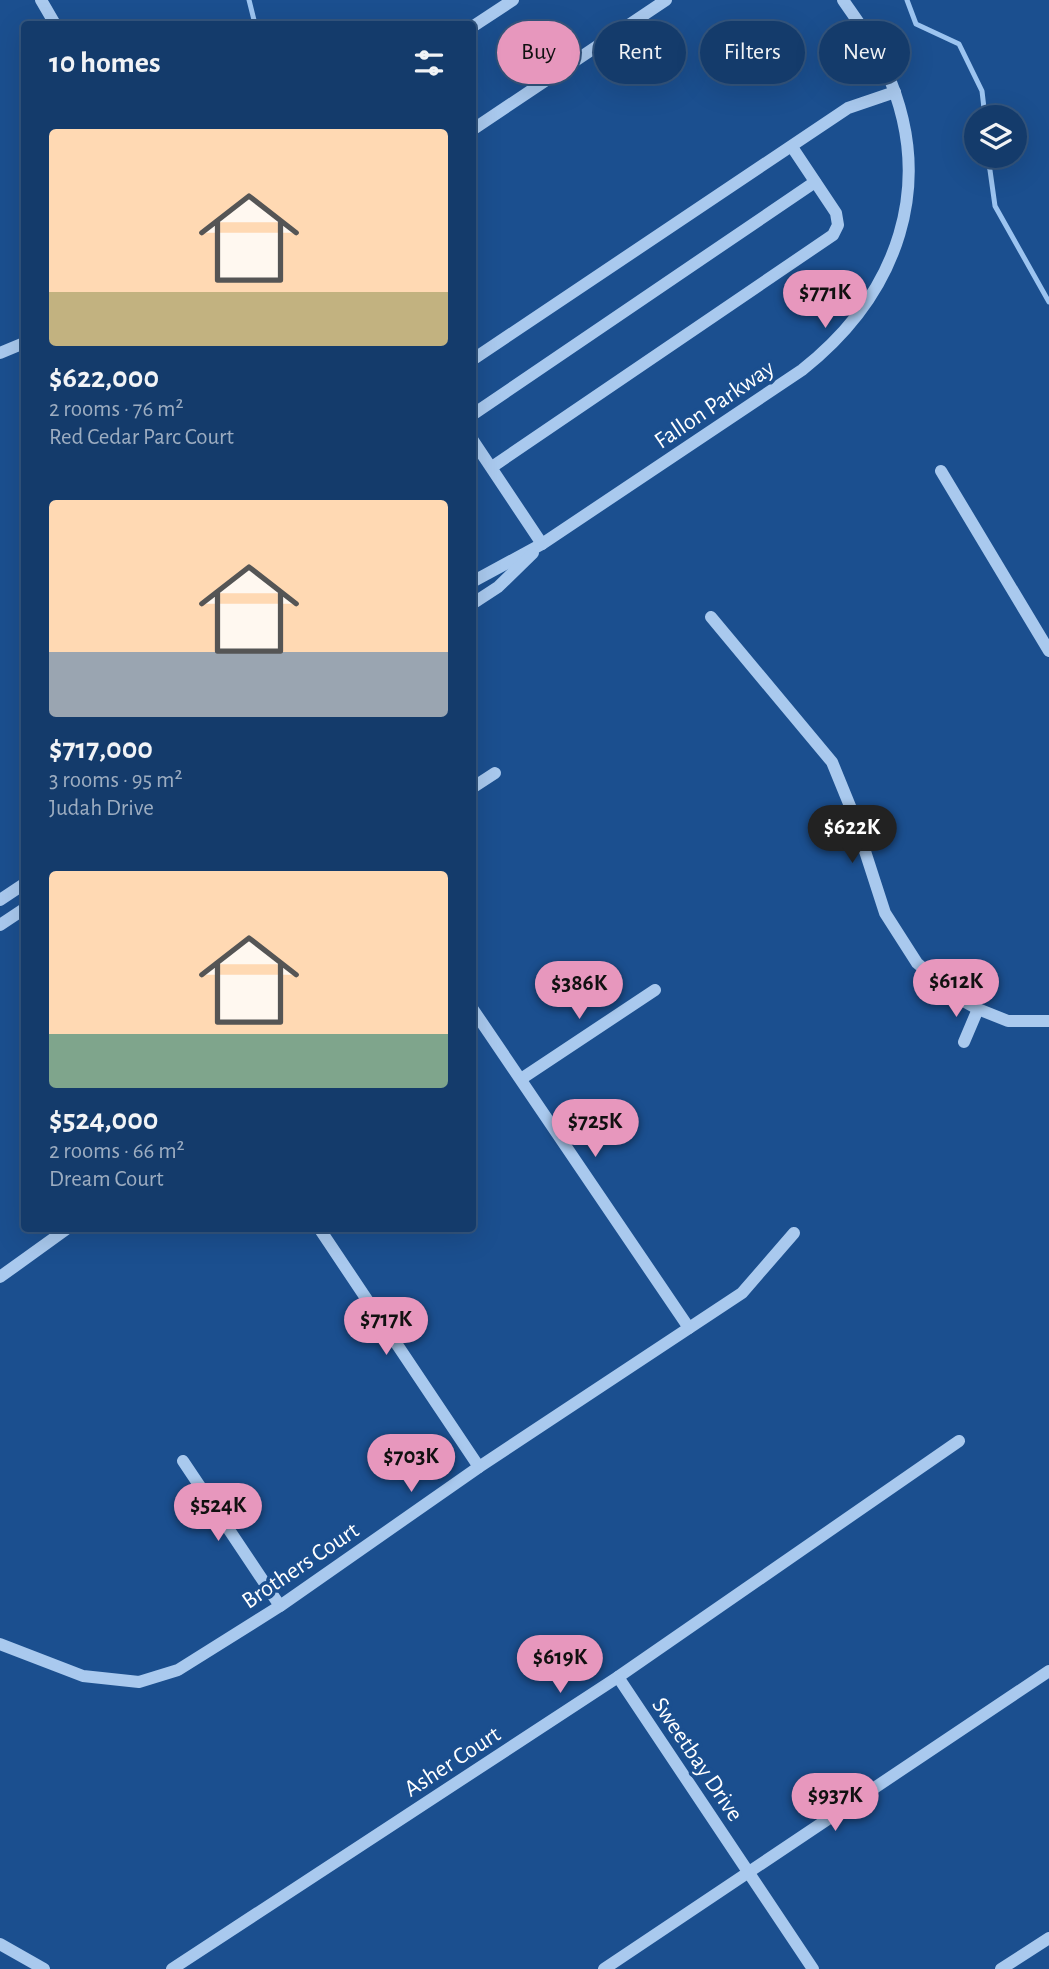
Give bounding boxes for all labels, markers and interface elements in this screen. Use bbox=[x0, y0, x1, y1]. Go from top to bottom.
chip: Buy bbox=[497, 21, 580, 84]
chip: Rent bbox=[594, 21, 686, 84]
chip: Filters bbox=[700, 21, 805, 84]
chip: New bbox=[819, 21, 910, 84]
icon: filters bbox=[410, 44, 448, 82]
text: 10 homes bbox=[49, 48, 160, 78]
map controls bbox=[964, 105, 1027, 168]
button: layers bbox=[964, 105, 1027, 168]
icon: home bbox=[186, 175, 312, 301]
pin: $771K bbox=[776, 270, 874, 330]
text: $771K bbox=[799, 281, 851, 304]
street label: Fallon Parkway bbox=[650, 356, 779, 454]
text: $622,000 bbox=[49, 363, 159, 393]
text: 2 rooms · 76 m² bbox=[49, 398, 183, 421]
text: Red Cedar Parc Court bbox=[49, 426, 234, 449]
icon: home bbox=[186, 546, 312, 672]
text: $717,000 bbox=[49, 734, 153, 764]
text: 3 rooms · 95 m² bbox=[49, 769, 182, 792]
text: Judah Drive bbox=[49, 797, 154, 820]
pin: $622K bbox=[803, 806, 901, 865]
text: $622K bbox=[824, 816, 880, 839]
icon: home bbox=[186, 917, 312, 1043]
pin: $612K bbox=[907, 960, 1005, 1019]
pin: $386K bbox=[530, 962, 628, 1021]
text: $612K bbox=[929, 970, 983, 993]
text: $386K bbox=[551, 972, 607, 995]
pin: $725K bbox=[546, 1100, 644, 1159]
text: $524,000 bbox=[49, 1105, 158, 1135]
text: $725K bbox=[568, 1110, 622, 1133]
text: 2 rooms · 66 m² bbox=[49, 1140, 185, 1163]
text: Dream Court bbox=[49, 1168, 164, 1191]
pin: $717K bbox=[337, 1298, 435, 1357]
text: $717K bbox=[360, 1308, 412, 1331]
pin: $703K bbox=[362, 1434, 460, 1494]
text: $703K bbox=[383, 1445, 439, 1468]
pin: $524K bbox=[169, 1484, 267, 1543]
text: $524K bbox=[190, 1494, 246, 1517]
street label: Brothers Court bbox=[238, 1518, 364, 1614]
pin: $619K bbox=[511, 1636, 609, 1695]
text: $619K bbox=[533, 1646, 587, 1669]
street label: Sweetbay Drive bbox=[647, 1693, 747, 1826]
street label: Asher Court bbox=[400, 1722, 505, 1802]
pin: $937K bbox=[786, 1773, 884, 1833]
text: $937K bbox=[808, 1784, 862, 1807]

